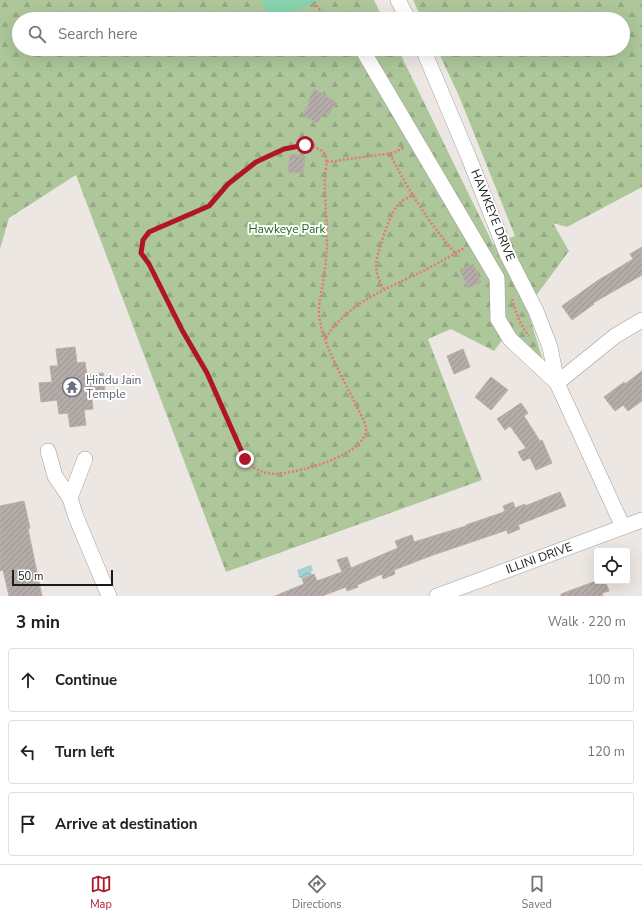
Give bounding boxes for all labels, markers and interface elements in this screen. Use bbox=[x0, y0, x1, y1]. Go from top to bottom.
search box bbox=[12, 12, 630, 56]
icon: search bbox=[26, 23, 48, 45]
text: Search here bbox=[58, 24, 138, 44]
route start bbox=[296, 136, 314, 154]
street label: HAWKEYE DRIVE bbox=[467, 167, 519, 263]
park label: Hawkeye Park bbox=[248, 221, 327, 237]
place label: Hindu Jain Temple bbox=[86, 372, 141, 402]
temple icon: Hindu Jain Temple bbox=[61, 376, 83, 398]
route end bbox=[236, 450, 254, 468]
street label: ILLINI DRIVE bbox=[504, 539, 574, 577]
map controls bbox=[594, 548, 630, 584]
button: locate bbox=[594, 548, 630, 584]
scale bar bbox=[12, 568, 113, 587]
text: 50 m bbox=[18, 569, 43, 584]
text: 3 min bbox=[16, 611, 60, 634]
text: Walk · 220 m bbox=[548, 613, 626, 631]
icon: ahead bbox=[17, 669, 39, 691]
text: Continue bbox=[55, 670, 117, 690]
text: 100 m bbox=[587, 671, 625, 689]
icon: left bbox=[17, 741, 39, 763]
text: Turn left bbox=[55, 742, 114, 762]
text: 120 m bbox=[587, 743, 625, 761]
icon: arrive bbox=[17, 813, 39, 835]
text: Arrive at destination bbox=[55, 814, 198, 834]
tab: Map bbox=[90, 873, 112, 912]
tab: Directions bbox=[292, 873, 342, 912]
tab: Saved bbox=[522, 873, 552, 912]

